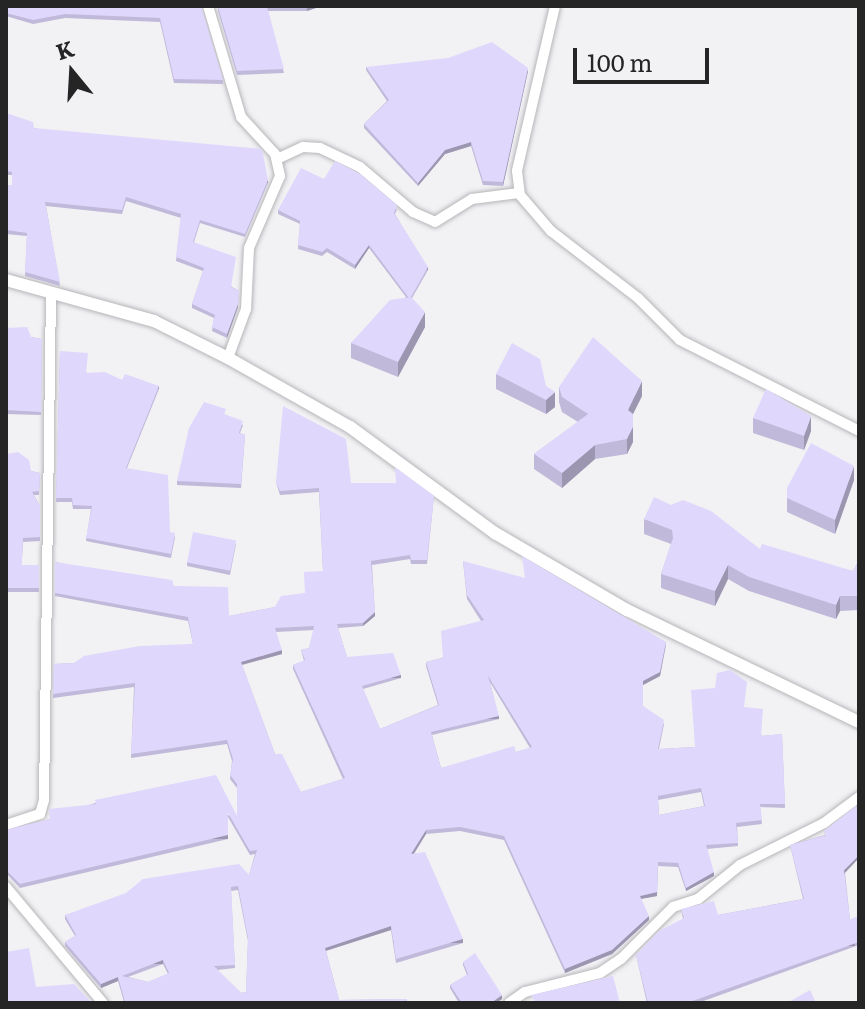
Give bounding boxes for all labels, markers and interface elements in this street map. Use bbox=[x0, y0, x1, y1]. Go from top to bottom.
text: K bbox=[51, 30, 78, 67]
north arrow bbox=[32, 32, 112, 112]
scale bar bbox=[577, 32, 713, 82]
text: 100 m bbox=[587, 44, 653, 79]

